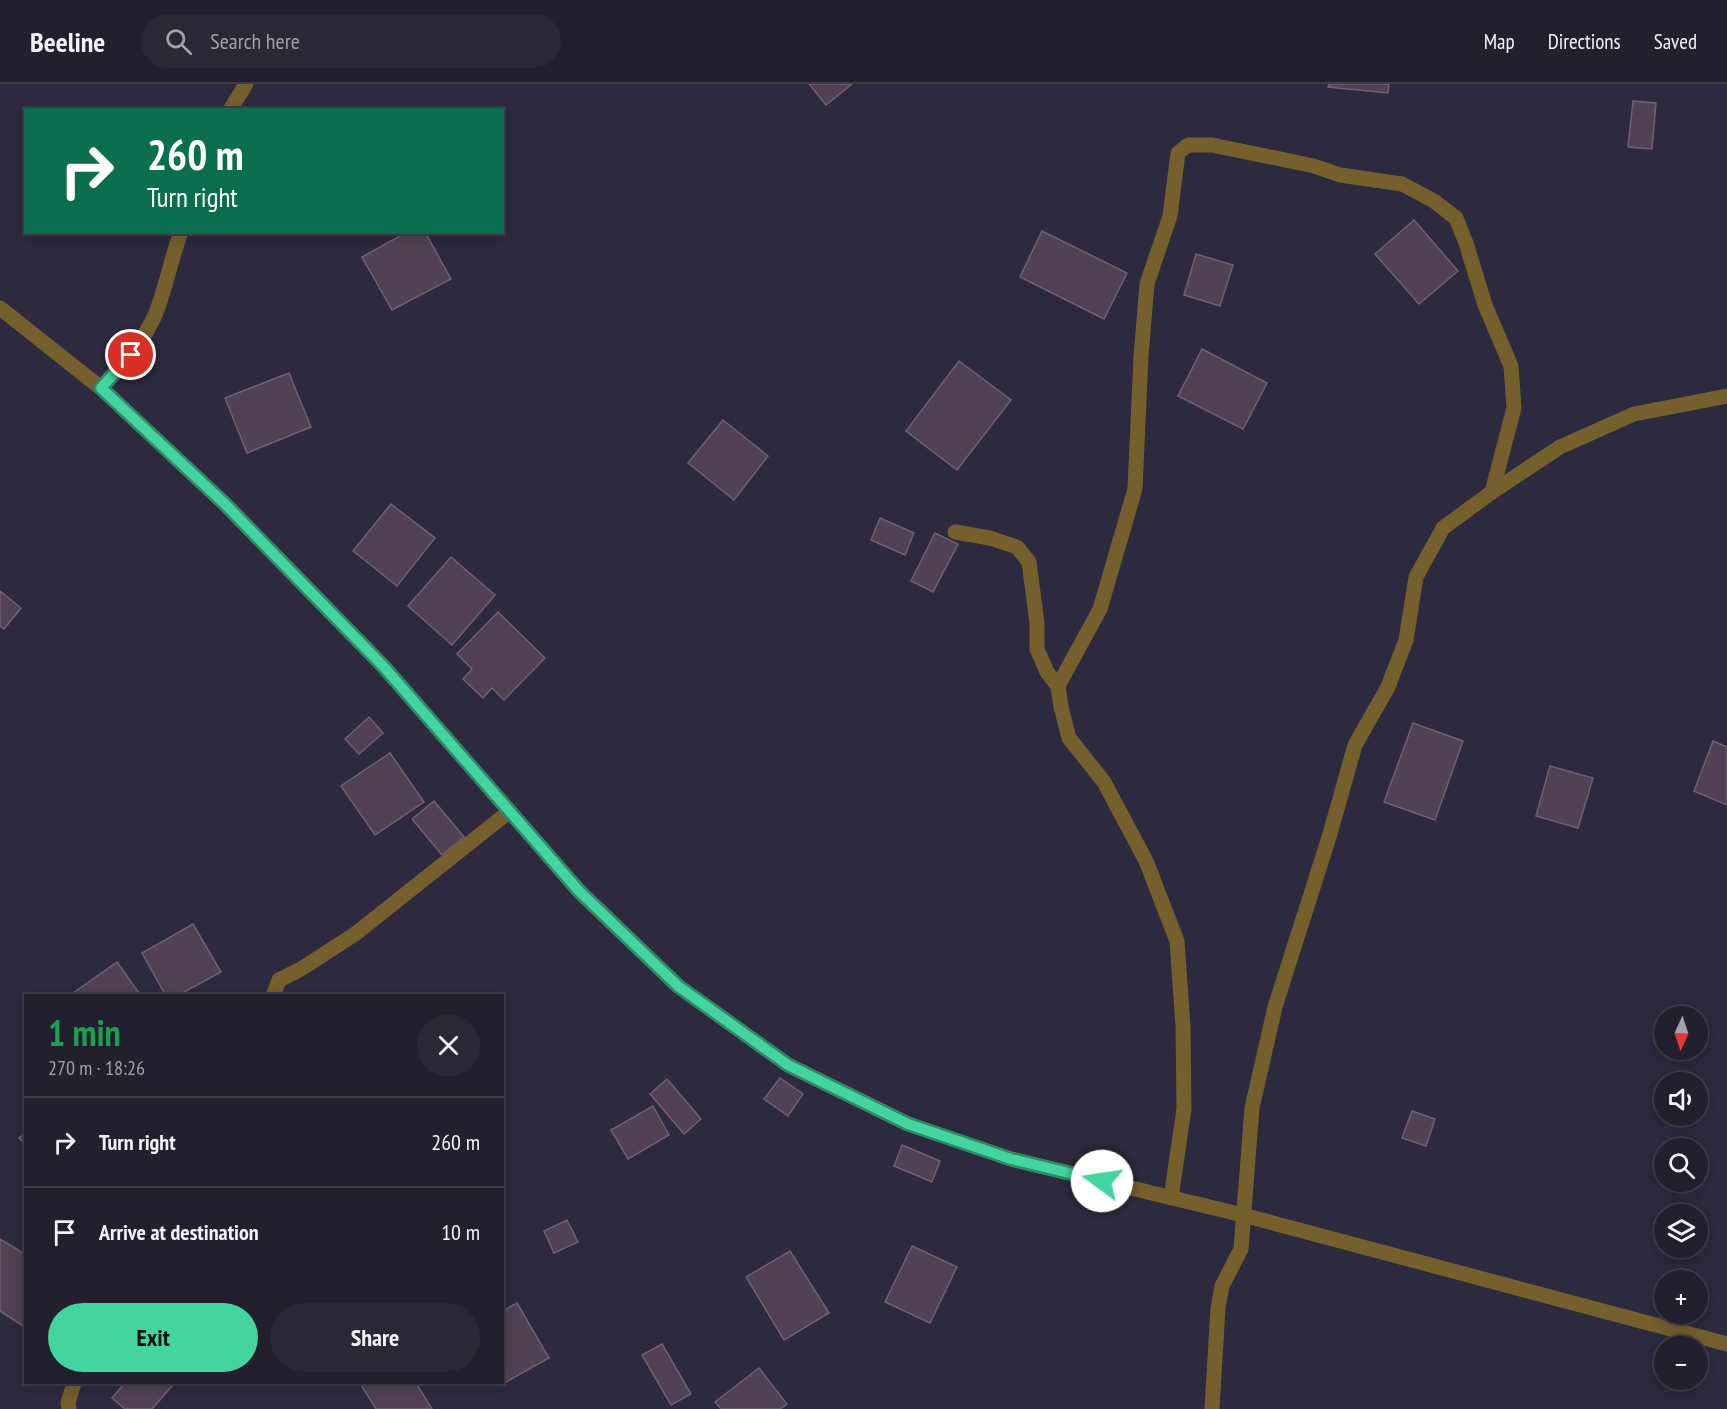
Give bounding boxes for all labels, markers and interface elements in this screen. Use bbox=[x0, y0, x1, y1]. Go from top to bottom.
search box bbox=[141, 14, 561, 68]
text: Beeline bbox=[30, 23, 105, 60]
icon: search bbox=[162, 25, 195, 58]
text: Search here bbox=[210, 27, 300, 55]
text: Map bbox=[1484, 28, 1515, 55]
text: Directions bbox=[1548, 28, 1621, 55]
text: Saved bbox=[1654, 28, 1697, 55]
text: 260 m bbox=[147, 127, 244, 182]
icon: right bbox=[48, 132, 126, 210]
text: Turn right bbox=[147, 180, 238, 214]
pin bbox=[105, 329, 156, 380]
icon: arrive bbox=[114, 338, 147, 371]
north arrow bbox=[1654, 1006, 1708, 1060]
map controls bbox=[1654, 1006, 1708, 1390]
text: 1 min bbox=[48, 1009, 121, 1056]
button: close bbox=[417, 1014, 480, 1077]
text: 270 m · 18:26 bbox=[48, 1055, 145, 1081]
button: sound bbox=[1654, 1072, 1708, 1126]
icon: right bbox=[48, 1126, 81, 1159]
text: Turn right bbox=[99, 1128, 176, 1156]
text: 260 m bbox=[431, 1128, 480, 1156]
button: search bbox=[1654, 1138, 1708, 1192]
position arrow bbox=[1070, 1149, 1134, 1213]
button: layers bbox=[1654, 1204, 1708, 1258]
icon: arrive bbox=[48, 1216, 81, 1249]
text: Arrive at destination bbox=[99, 1218, 259, 1246]
text: 10 m bbox=[441, 1218, 480, 1246]
button: + bbox=[1654, 1270, 1708, 1324]
button: Exit bbox=[48, 1303, 258, 1372]
button: Share bbox=[270, 1303, 480, 1372]
button: − bbox=[1654, 1336, 1708, 1390]

